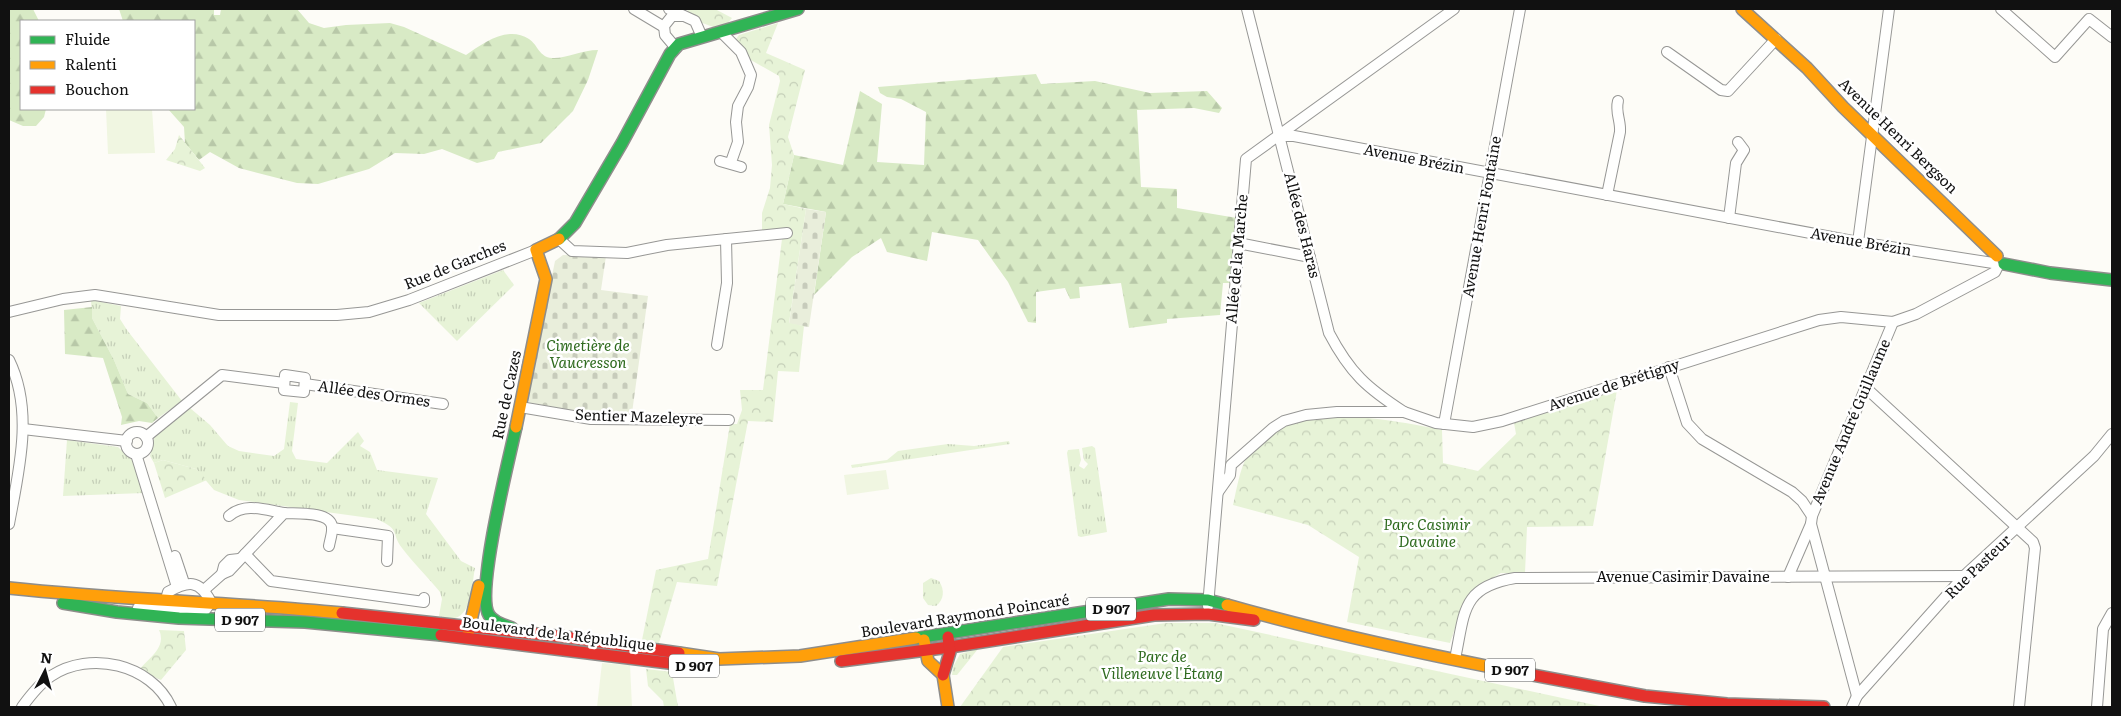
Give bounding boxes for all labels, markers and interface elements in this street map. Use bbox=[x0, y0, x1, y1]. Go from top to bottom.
legend bbox=[20, 20, 195, 110]
text: Fluide bbox=[65, 27, 110, 50]
text: Ralenti bbox=[65, 52, 117, 75]
street label: Avenue Henri Bergson bbox=[1834, 72, 1964, 198]
text: Bouchon bbox=[65, 77, 129, 100]
street label: Avenue Henri Fontaine bbox=[1455, 134, 1506, 299]
street label: Avenue Brézin bbox=[1362, 136, 1467, 179]
street label: Allée des Haras bbox=[1279, 169, 1328, 280]
street label: Allée de la Marche bbox=[1218, 193, 1253, 325]
street label: Avenue Brézin bbox=[1809, 220, 1914, 261]
street label: Rue de Garches bbox=[400, 233, 509, 295]
park label: Cimetière de Vaucresson bbox=[546, 333, 630, 373]
street label: Avenue André Guillaume bbox=[1804, 335, 1895, 508]
street label: Rue de Cazes bbox=[485, 348, 526, 441]
street label: Avenue de Brétigny bbox=[1545, 351, 1683, 416]
street label: Allée des Ormes bbox=[317, 373, 432, 412]
street label: Sentier Mazeleyre bbox=[575, 402, 704, 429]
park label: Parc Casimir Davaine bbox=[1383, 512, 1471, 552]
street label: Rue Pasteur bbox=[1939, 528, 2015, 604]
street label: Avenue Casimir Davaine bbox=[1596, 564, 1770, 587]
street label: Boulevard Raymond Poincaré bbox=[859, 587, 1071, 642]
road number: D 907 bbox=[1086, 598, 1136, 620]
road number: D 907 bbox=[215, 608, 265, 632]
street label: Boulevard de la République bbox=[461, 609, 656, 656]
park label: Parc de Villeneuve l'Étang bbox=[1101, 644, 1223, 684]
north arrow bbox=[20, 646, 70, 696]
text: N bbox=[40, 647, 54, 668]
road number: D 907 bbox=[669, 654, 719, 678]
road number: D 907 bbox=[1485, 658, 1535, 682]

